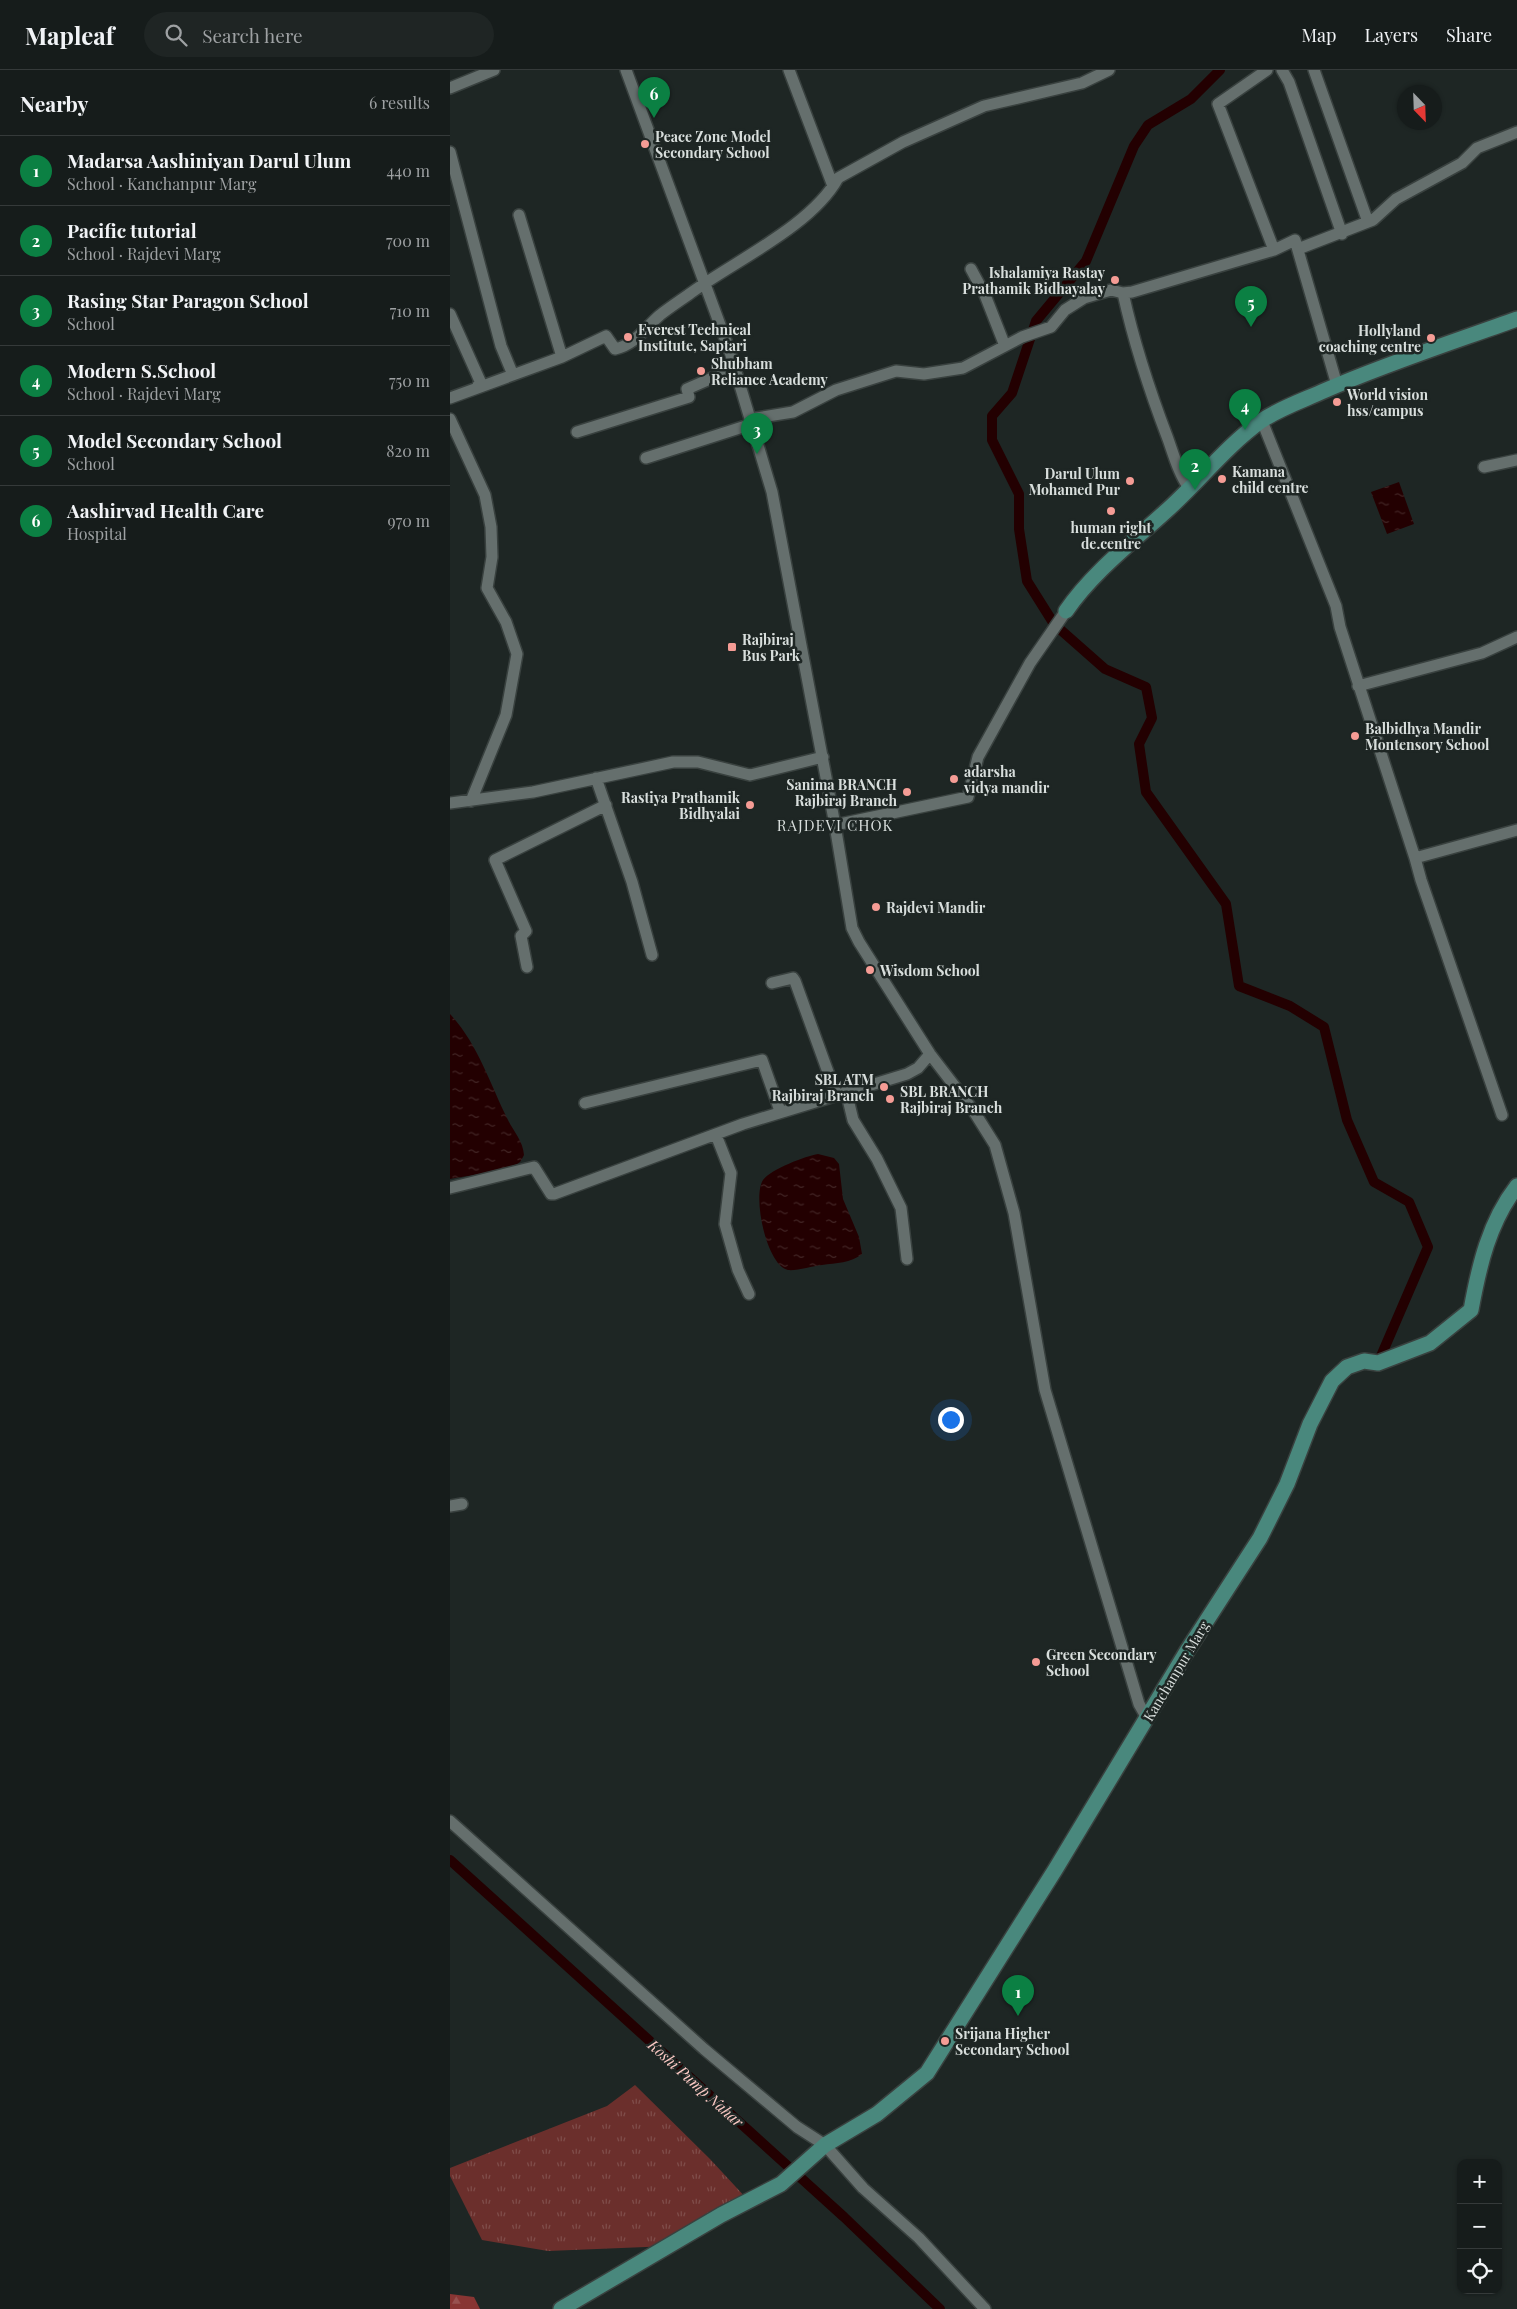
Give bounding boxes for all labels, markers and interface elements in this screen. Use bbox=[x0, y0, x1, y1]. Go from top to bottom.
search box bbox=[144, 12, 494, 57]
text: Mapleaf bbox=[25, 19, 114, 51]
icon: search bbox=[162, 21, 190, 49]
text: Search here bbox=[202, 22, 303, 48]
text: Map bbox=[1301, 23, 1336, 47]
text: Layers bbox=[1364, 23, 1418, 47]
text: Share bbox=[1446, 23, 1492, 47]
pin: 6 bbox=[638, 77, 670, 118]
north arrow bbox=[1397, 85, 1442, 130]
text: Nearby bbox=[20, 89, 89, 117]
text: 6 results bbox=[369, 92, 430, 113]
place label: Peace Zone Model Secondary School bbox=[655, 127, 772, 162]
marker: Peace Zone Model Secondary School bbox=[639, 138, 651, 150]
text: Madarsa Aashiniyan Darul Ulum bbox=[67, 147, 351, 173]
text: 1 bbox=[33, 160, 39, 181]
text: 440 m bbox=[386, 160, 430, 181]
text: School · Kanchanpur Marg bbox=[67, 173, 256, 194]
text: Pacific tutorial bbox=[67, 217, 197, 243]
text: 2 bbox=[32, 230, 40, 251]
text: 700 m bbox=[386, 230, 430, 251]
text: School · Rajdevi Marg bbox=[67, 243, 221, 264]
place label: Ishalamiya Rastay Prathamik Bidhayalay bbox=[962, 263, 1106, 298]
marker: Ishalamiya Rastay Prathamik Bidhayalay bbox=[1109, 274, 1121, 286]
pin: 5 bbox=[1235, 286, 1267, 327]
text: Rasing Star Paragon School bbox=[67, 287, 309, 313]
text: 3 bbox=[32, 300, 40, 321]
text: 710 m bbox=[390, 300, 430, 321]
text: School bbox=[67, 313, 115, 334]
place label: Everest Technical Institute, Saptari bbox=[638, 320, 752, 355]
place label: Hollyland coaching centre bbox=[1319, 321, 1422, 356]
marker: Everest Technical Institute, Saptari bbox=[622, 331, 634, 343]
marker: Hollyland coaching centre bbox=[1425, 332, 1437, 344]
place label: Shubham Reliance Academy bbox=[711, 354, 828, 389]
text: Modern S.School bbox=[67, 357, 216, 383]
marker: Shubham Reliance Academy bbox=[695, 365, 707, 377]
text: 4 bbox=[32, 370, 40, 391]
text: 750 m bbox=[389, 370, 430, 391]
text: School · Rajdevi Marg bbox=[67, 383, 221, 404]
place label: World vision hss/campus bbox=[1346, 385, 1428, 420]
pin: 4 bbox=[1229, 389, 1261, 430]
marker: World vision hss/campus bbox=[1331, 396, 1343, 408]
pin: 3 bbox=[741, 413, 773, 454]
text: Model Secondary School bbox=[67, 427, 282, 453]
text: 5 bbox=[32, 440, 40, 461]
text: 820 m bbox=[386, 440, 430, 461]
pin: 2 bbox=[1179, 449, 1211, 490]
text: School bbox=[67, 453, 115, 474]
place label: Kamana child centre bbox=[1232, 462, 1309, 497]
place label: Darul Ulum Mohamed Pur bbox=[1028, 464, 1120, 499]
marker: Kamana child centre bbox=[1216, 473, 1228, 485]
marker: Darul Ulum Mohamed Pur bbox=[1124, 475, 1136, 487]
text: Aashirvad Health Care bbox=[67, 497, 264, 523]
marker: human right de.centre bbox=[1105, 505, 1117, 517]
text: 6 bbox=[32, 510, 40, 531]
text: 970 m bbox=[388, 510, 430, 531]
place label: human right de.centre bbox=[1071, 518, 1152, 553]
text: Hospital bbox=[67, 523, 127, 544]
place label: Rajbiraj Bus Park bbox=[742, 630, 801, 665]
marker: Rajbiraj Bus Park bbox=[726, 641, 738, 653]
place label: Balbidhya Mandir Montensory School bbox=[1365, 719, 1490, 754]
marker: Balbidhya Mandir Montensory School bbox=[1349, 730, 1361, 742]
place label: adarsha vidya mandir bbox=[963, 762, 1050, 797]
marker: adarsha vidya mandir bbox=[948, 773, 960, 785]
place label: Sanima BRANCH Rajbiraj Branch bbox=[786, 775, 897, 810]
marker: Sanima BRANCH Rajbiraj Branch bbox=[901, 786, 913, 798]
place label: Rastiya Prathamik Bidhyalai bbox=[621, 788, 741, 823]
marker: Rastiya Prathamik Bidhyalai bbox=[744, 799, 756, 811]
district label: RAJDEVI CHOK bbox=[777, 815, 893, 835]
place label: Rajdevi Mandir bbox=[886, 898, 986, 917]
marker: Rajdevi Mandir bbox=[870, 901, 882, 913]
place label: Wisdom School bbox=[879, 961, 981, 980]
marker: Wisdom School bbox=[864, 964, 876, 976]
place label: SBL ATM Rajbiraj Branch bbox=[772, 1070, 874, 1105]
marker: SBL ATM Rajbiraj Branch bbox=[878, 1081, 890, 1093]
place label: SBL BRANCH Rajbiraj Branch bbox=[900, 1082, 1003, 1117]
marker: SBL BRANCH Rajbiraj Branch bbox=[884, 1093, 896, 1105]
your location bbox=[938, 1407, 964, 1433]
street label: Kanchanpur Marg bbox=[1139, 1617, 1214, 1724]
place label: Green Secondary School bbox=[1046, 1645, 1157, 1680]
marker: Green Secondary School bbox=[1030, 1656, 1042, 1668]
pin: 1 bbox=[1002, 1975, 1034, 2016]
place label: Srijana Higher Secondary School bbox=[955, 2024, 1070, 2059]
water label: Koshi Pump Nahar bbox=[643, 2034, 748, 2131]
marker: Srijana Higher Secondary School bbox=[939, 2035, 951, 2047]
map controls bbox=[1457, 2159, 1502, 2294]
button: + bbox=[1457, 2159, 1502, 2204]
button: − bbox=[1457, 2204, 1502, 2249]
button: locate bbox=[1457, 2249, 1502, 2294]

